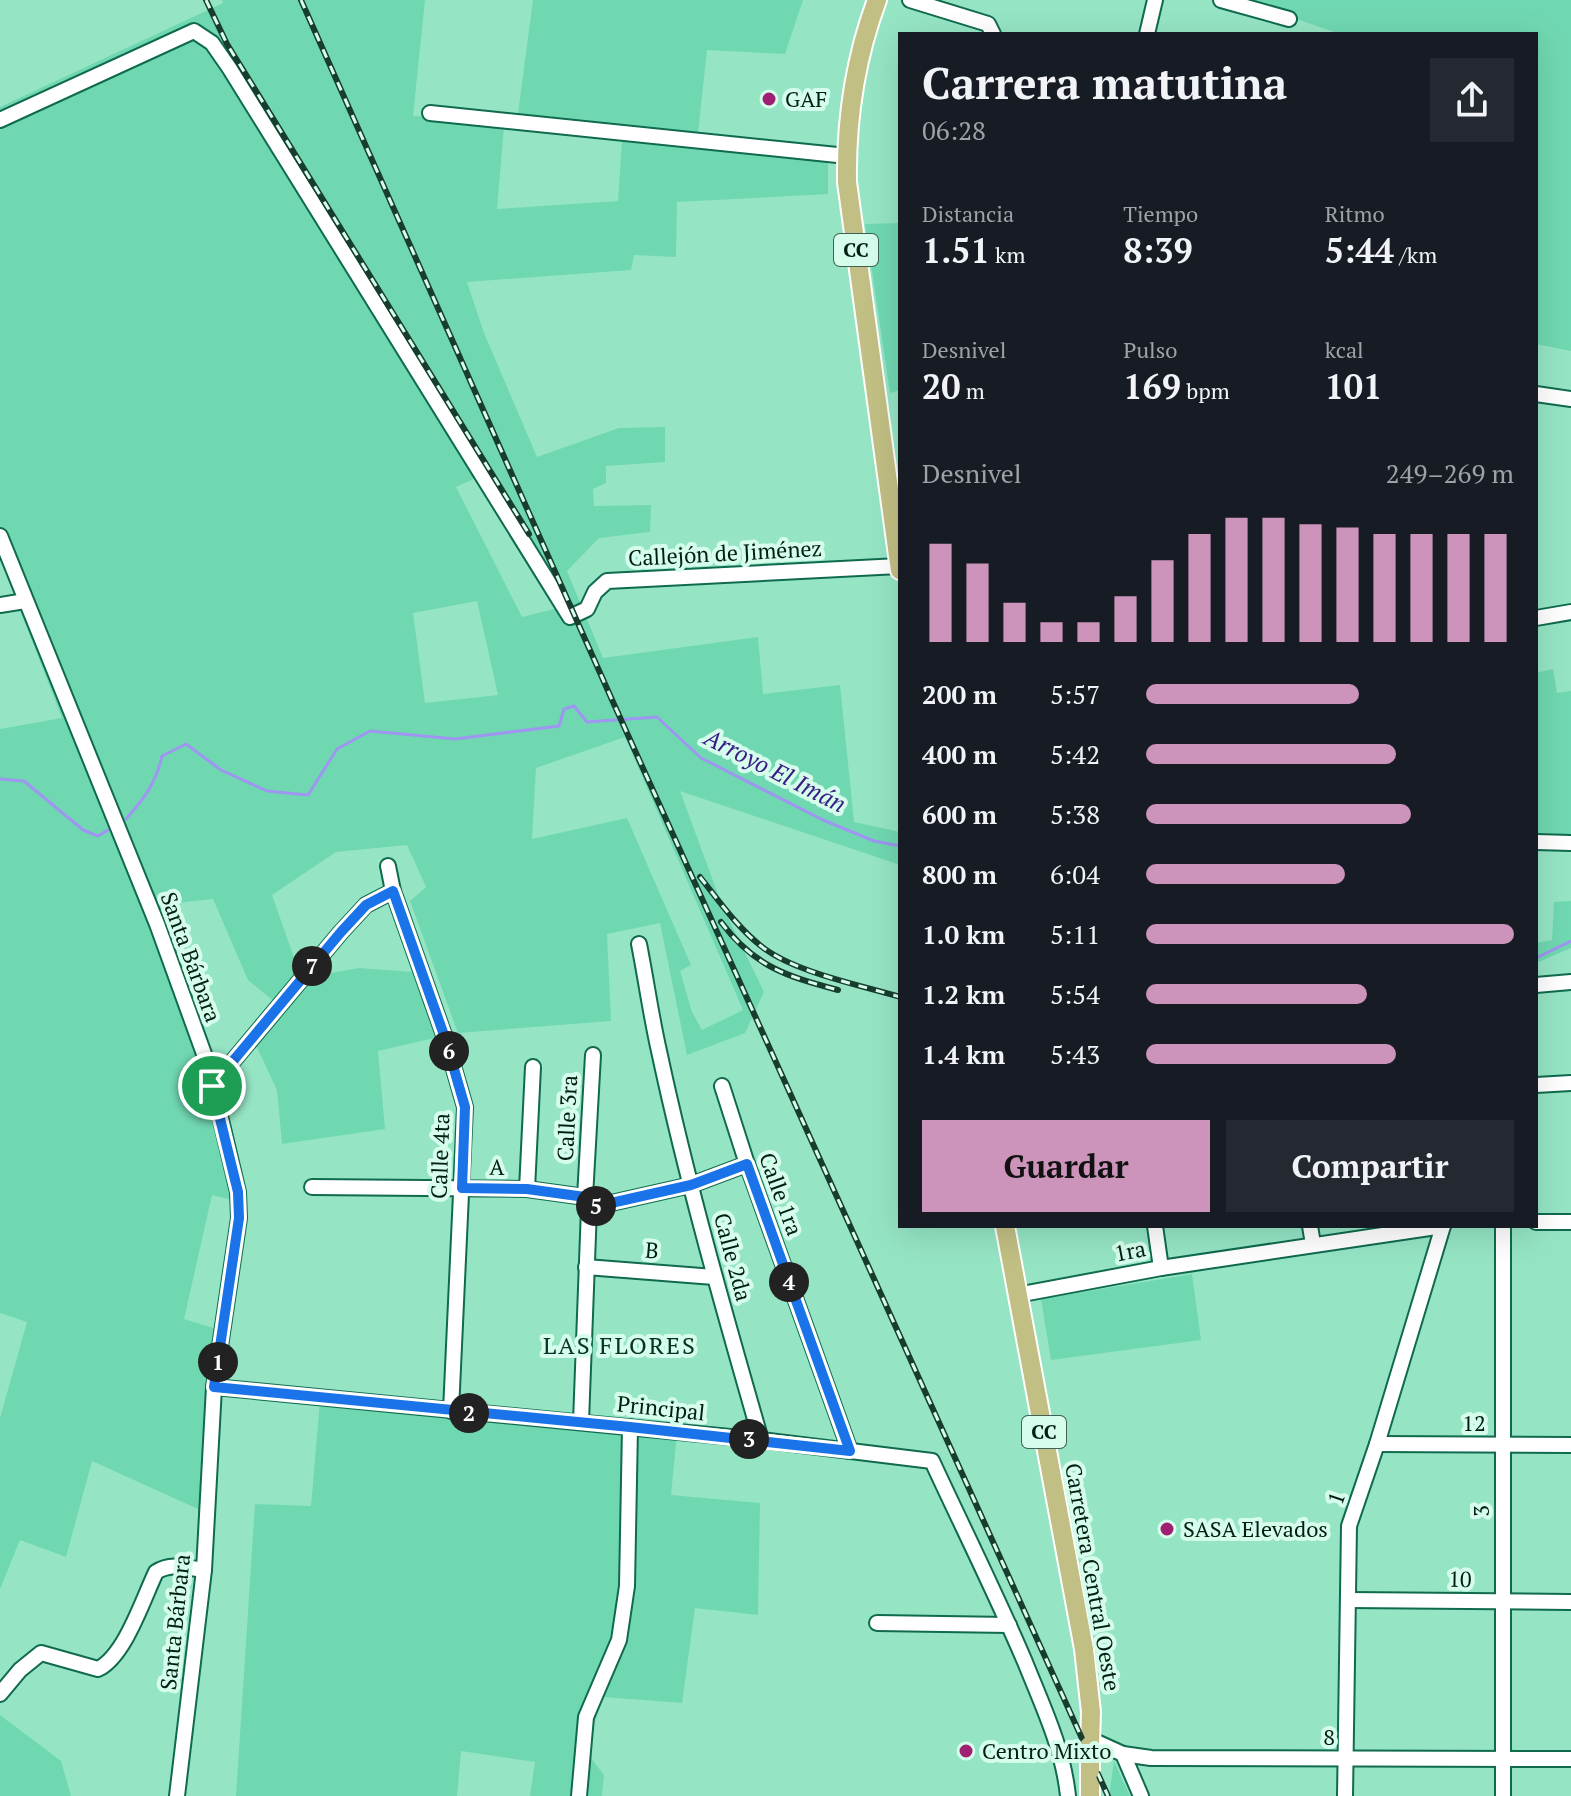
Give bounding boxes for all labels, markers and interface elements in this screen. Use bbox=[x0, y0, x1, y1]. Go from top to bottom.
text: Carrera matutina bbox=[922, 53, 1287, 112]
button: share bbox=[1430, 58, 1514, 142]
place label: GAF bbox=[785, 84, 827, 113]
marker: GAF bbox=[760, 90, 778, 108]
text: 06:28 bbox=[922, 113, 986, 147]
text: Distancia bbox=[922, 199, 1014, 228]
text: Tiempo bbox=[1123, 199, 1198, 228]
text: Ritmo bbox=[1325, 199, 1385, 228]
text: 1.51 bbox=[922, 228, 990, 273]
text: 8:39 bbox=[1123, 228, 1193, 273]
text: 5:44 bbox=[1325, 228, 1394, 273]
road number: CC bbox=[834, 234, 878, 266]
text: km bbox=[990, 240, 1025, 269]
text: /km bbox=[1394, 240, 1437, 269]
text: Desnivel bbox=[922, 335, 1006, 364]
text: Pulso bbox=[1123, 335, 1177, 364]
text: kcal bbox=[1325, 335, 1364, 364]
text: 20 bbox=[922, 364, 960, 409]
text: 169 bbox=[1123, 364, 1181, 409]
text: 101 bbox=[1325, 364, 1382, 409]
text: m bbox=[960, 376, 985, 405]
text: bpm bbox=[1181, 376, 1230, 405]
text: Desnivel bbox=[922, 456, 1022, 490]
text: 249–269 m bbox=[1386, 456, 1514, 490]
street label: Callejón de Jiménez bbox=[627, 533, 823, 572]
text: 200 m bbox=[922, 677, 997, 711]
text: 5:57 bbox=[1050, 677, 1100, 711]
water label: Arroyo El Imán bbox=[697, 720, 852, 820]
text: 400 m bbox=[922, 737, 997, 771]
text: 5:42 bbox=[1050, 737, 1100, 771]
text: 600 m bbox=[922, 797, 997, 831]
text: 5:38 bbox=[1050, 797, 1100, 831]
text: 800 m bbox=[922, 857, 997, 891]
text: 6:04 bbox=[1050, 857, 1100, 891]
street label: Santa Bárbara bbox=[155, 888, 228, 1026]
text: 1.0 km bbox=[922, 917, 1005, 951]
text: 5:11 bbox=[1050, 917, 1100, 951]
pin: 7 bbox=[292, 946, 332, 986]
text: 7 bbox=[306, 951, 318, 980]
text: 1.2 km bbox=[922, 977, 1005, 1011]
text: 5:54 bbox=[1050, 977, 1100, 1011]
pin: 6 bbox=[429, 1031, 469, 1071]
text: 6 bbox=[443, 1036, 455, 1065]
text: 1.4 km bbox=[922, 1037, 1005, 1071]
text: 5:43 bbox=[1050, 1037, 1100, 1071]
pin bbox=[178, 1052, 246, 1120]
icon: arrive bbox=[190, 1064, 234, 1108]
street label: Calle 3ra bbox=[550, 1074, 583, 1162]
street label: Calle 4ta bbox=[424, 1113, 455, 1199]
button: Guardar bbox=[922, 1120, 1210, 1212]
button: Compartir bbox=[1226, 1120, 1514, 1212]
street label: Calle 1ra bbox=[753, 1148, 810, 1239]
street label: A bbox=[489, 1152, 506, 1181]
pin: 5 bbox=[576, 1186, 616, 1226]
text: 5 bbox=[590, 1191, 602, 1220]
street label: Calle 2da bbox=[708, 1210, 759, 1304]
street label: 1ra bbox=[1112, 1233, 1148, 1268]
street label: B bbox=[644, 1234, 660, 1265]
pin: 4 bbox=[769, 1262, 809, 1302]
text: 4 bbox=[783, 1267, 795, 1296]
district label: LAS FLORES bbox=[543, 1329, 697, 1361]
pin: 1 bbox=[198, 1342, 238, 1382]
text: 1 bbox=[212, 1347, 224, 1376]
street label: Principal bbox=[616, 1388, 706, 1427]
pin: 2 bbox=[449, 1393, 489, 1433]
text: 2 bbox=[463, 1398, 475, 1427]
street label: 12 bbox=[1462, 1408, 1486, 1437]
road number: CC bbox=[1022, 1416, 1066, 1448]
pin: 3 bbox=[729, 1419, 769, 1459]
text: 3 bbox=[743, 1424, 755, 1453]
street label: Carretera Central Oeste bbox=[1059, 1461, 1128, 1693]
street label: 1 bbox=[1320, 1488, 1351, 1508]
street label: 3 bbox=[1466, 1505, 1495, 1517]
place label: SASA Elevados bbox=[1183, 1514, 1328, 1543]
marker: SASA Elevados bbox=[1158, 1520, 1176, 1538]
street label: Santa Bárbara bbox=[153, 1553, 196, 1691]
street label: 10 bbox=[1448, 1564, 1472, 1593]
street label: 8 bbox=[1323, 1722, 1335, 1751]
place label: Centro Mixto bbox=[982, 1736, 1111, 1765]
marker: Centro Mixto bbox=[957, 1742, 975, 1760]

